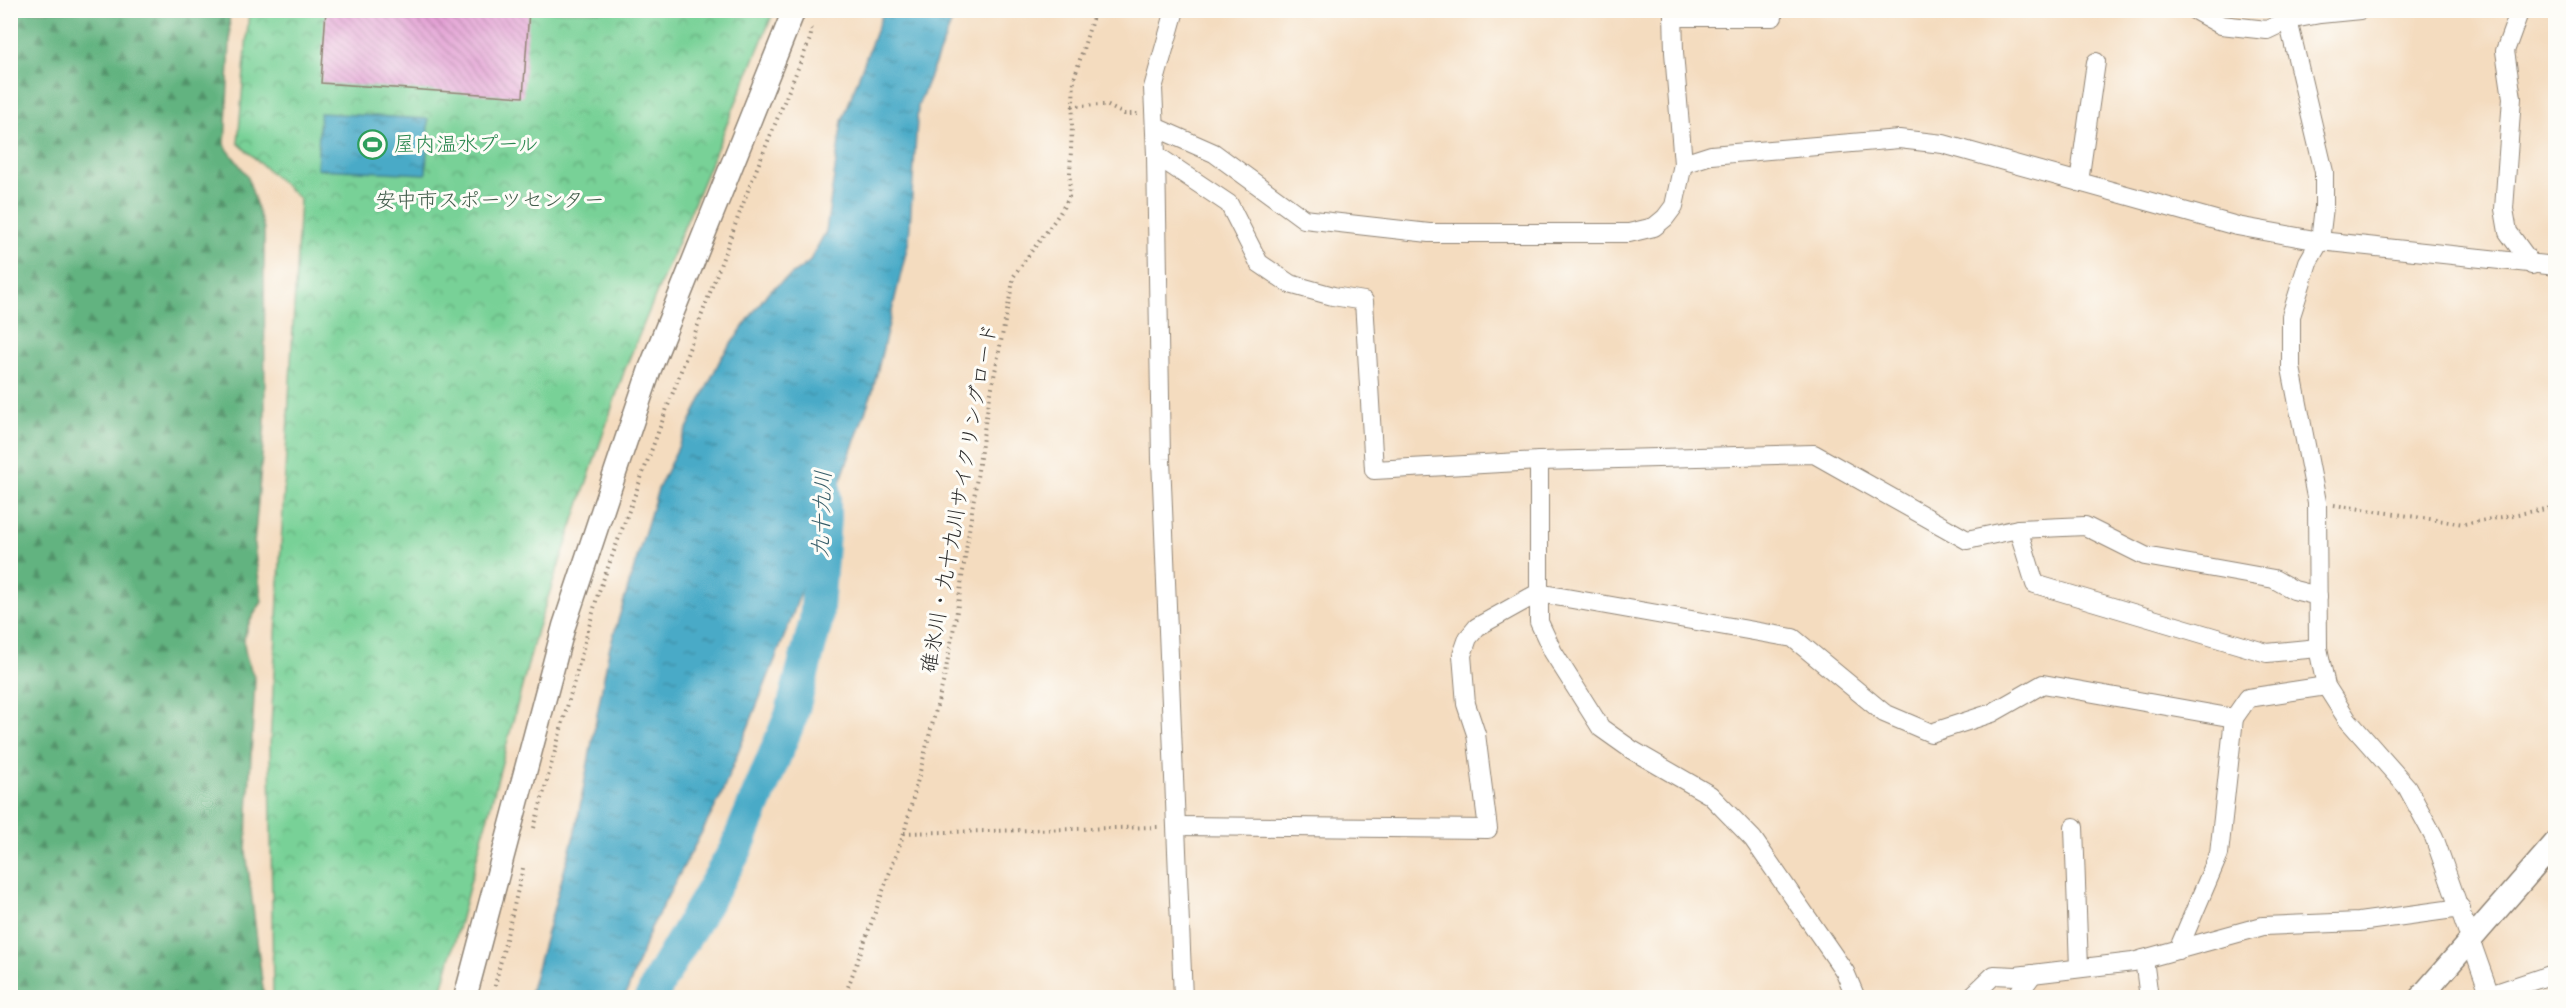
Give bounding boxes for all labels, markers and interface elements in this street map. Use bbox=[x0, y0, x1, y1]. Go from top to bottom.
sports icon: 屋内温水プール bbox=[357, 128, 389, 160]
place label: 屋内温水プール bbox=[394, 132, 538, 156]
park label: 安中市スポーツセンター bbox=[375, 188, 605, 212]
street label: 碓氷川・九十九川サイクリングロード bbox=[916, 321, 1002, 675]
water label: 九十九川 bbox=[807, 470, 837, 558]

